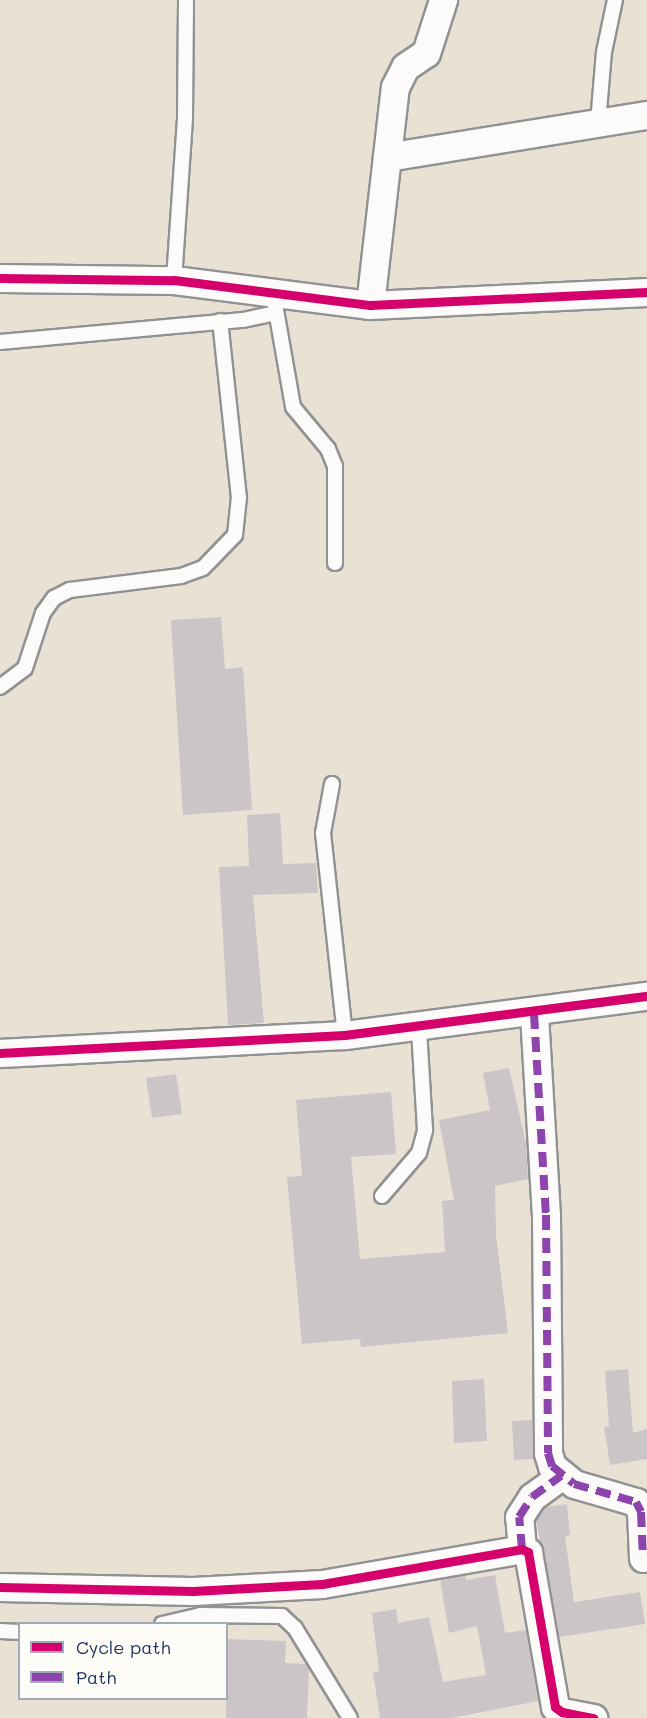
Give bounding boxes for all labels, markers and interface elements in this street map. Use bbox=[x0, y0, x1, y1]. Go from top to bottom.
legend bbox=[18, 1622, 228, 1700]
text: Cycle path bbox=[76, 1635, 171, 1659]
text: Path bbox=[76, 1665, 116, 1689]

